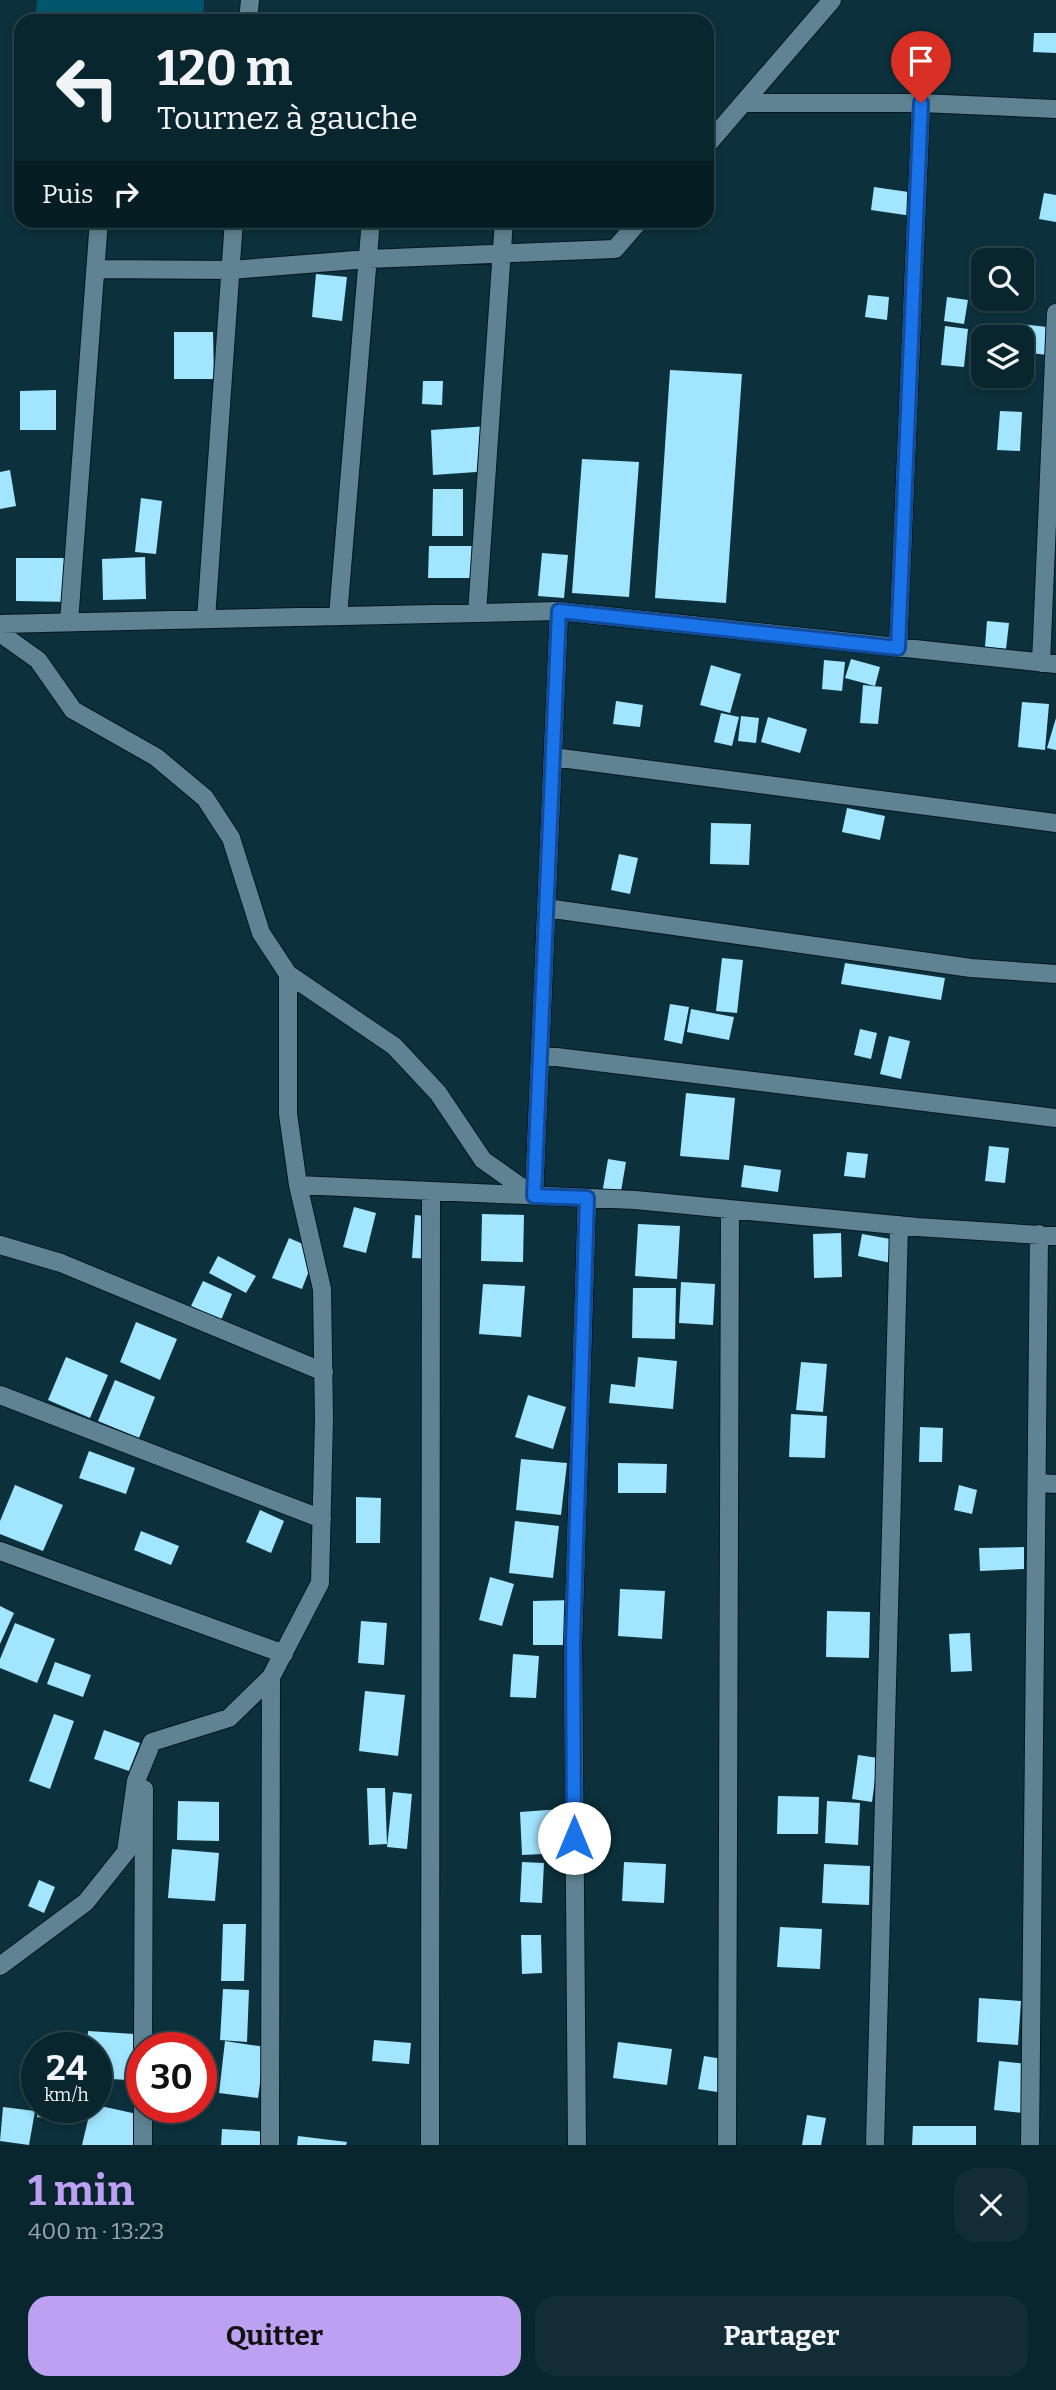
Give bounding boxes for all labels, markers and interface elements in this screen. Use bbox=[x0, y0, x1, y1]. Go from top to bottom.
pin bbox=[891, 31, 951, 103]
text: 120 m bbox=[157, 39, 292, 98]
icon: left bbox=[42, 42, 133, 133]
icon: arrive bbox=[902, 42, 940, 80]
text: Tournez à gauche bbox=[157, 99, 418, 137]
icon: right bbox=[107, 175, 145, 213]
text: Puis bbox=[42, 179, 93, 210]
map controls bbox=[971, 248, 1034, 388]
button: search bbox=[971, 248, 1034, 311]
button: layers bbox=[971, 325, 1034, 388]
position arrow bbox=[537, 1801, 611, 1875]
speed limit sign: 30 bbox=[126, 2032, 217, 2123]
text: 24 bbox=[46, 2047, 87, 2089]
text: km/h bbox=[44, 2084, 89, 2106]
text: 1 min bbox=[28, 2166, 134, 2216]
button: close bbox=[954, 2168, 1028, 2242]
text: 400 m · 13:23 bbox=[28, 2217, 164, 2245]
button: Quitter bbox=[28, 2296, 521, 2376]
button: Partager bbox=[535, 2296, 1028, 2376]

